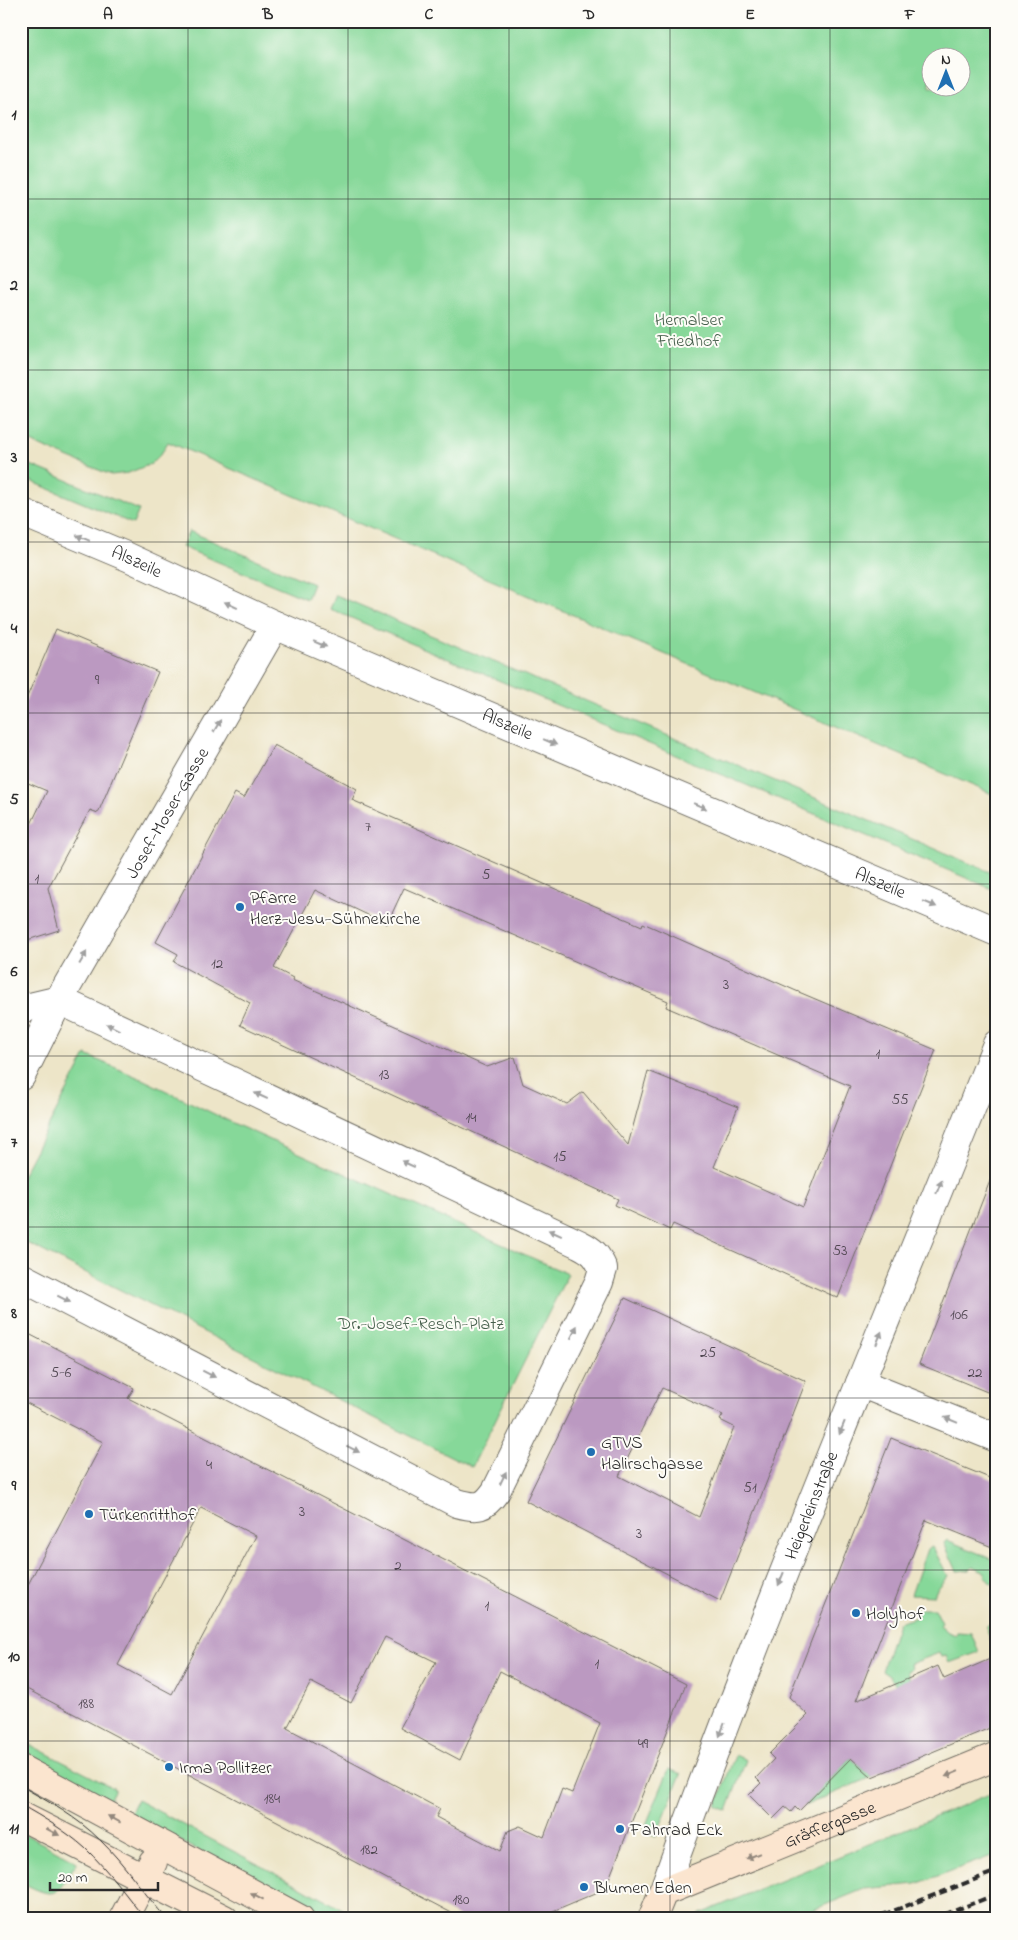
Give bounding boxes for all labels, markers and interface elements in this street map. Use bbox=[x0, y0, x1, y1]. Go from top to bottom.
text: A bbox=[103, 3, 113, 27]
text: B bbox=[262, 3, 274, 27]
text: C bbox=[425, 3, 434, 27]
text: D bbox=[582, 3, 595, 27]
text: E bbox=[745, 3, 755, 27]
text: F bbox=[904, 3, 916, 27]
north arrow bbox=[920, 48, 970, 98]
text: N bbox=[941, 50, 951, 71]
text: 1 bbox=[11, 103, 17, 127]
text: 2 bbox=[9, 274, 18, 298]
park label: Hernalser Friedhof bbox=[655, 308, 724, 355]
text: 3 bbox=[10, 446, 18, 470]
one-way arrow bbox=[76, 533, 90, 541]
street label: Alszeile bbox=[107, 540, 167, 586]
one-way arrow bbox=[224, 600, 238, 608]
text: 4 bbox=[10, 617, 18, 641]
one-way arrow bbox=[313, 641, 327, 649]
house number: 9 bbox=[95, 669, 100, 691]
street label: Alszeile bbox=[477, 703, 537, 749]
one-way arrow bbox=[213, 719, 221, 734]
one-way arrow bbox=[543, 739, 557, 747]
street label: Josef-Moser-Gasse bbox=[120, 742, 217, 884]
text: 5 bbox=[9, 788, 19, 812]
one-way arrow bbox=[693, 802, 707, 810]
house number: 7 bbox=[365, 816, 371, 838]
street label: Alszeile bbox=[850, 862, 910, 907]
house number: 5 bbox=[482, 864, 491, 886]
house number: 1 bbox=[35, 868, 40, 890]
place label: Pfarre Herz-Jesu-Sühnekirche bbox=[250, 886, 421, 933]
one-way arrow bbox=[923, 900, 937, 908]
marker: Pfarre Herz-Jesu-Sühnekirche bbox=[234, 901, 246, 913]
one-way arrow bbox=[79, 951, 88, 965]
house number: 12 bbox=[211, 953, 224, 975]
text: 6 bbox=[9, 960, 18, 984]
house number: 3 bbox=[723, 974, 729, 996]
one-way arrow bbox=[106, 1022, 121, 1031]
house number: 1 bbox=[876, 1043, 881, 1065]
house number: 13 bbox=[379, 1064, 389, 1086]
house number: 55 bbox=[891, 1089, 909, 1111]
one-way arrow bbox=[253, 1091, 268, 1100]
house number: 14 bbox=[466, 1107, 476, 1129]
text: 7 bbox=[11, 1131, 18, 1155]
house number: 15 bbox=[553, 1146, 567, 1168]
one-way arrow bbox=[401, 1160, 415, 1168]
one-way arrow bbox=[936, 1180, 944, 1194]
one-way arrow bbox=[548, 1229, 562, 1237]
house number: 53 bbox=[833, 1240, 847, 1262]
one-way arrow bbox=[57, 1295, 72, 1303]
text: 8 bbox=[10, 1302, 17, 1326]
house number: 106 bbox=[950, 1304, 968, 1326]
park label: Dr.-Josef-Resch-Platz bbox=[337, 1312, 504, 1338]
one-way arrow bbox=[570, 1324, 578, 1339]
one-way arrow bbox=[875, 1331, 883, 1345]
house number: 25 bbox=[700, 1342, 716, 1364]
house number: 5-6 bbox=[51, 1362, 72, 1384]
house number: 22 bbox=[968, 1362, 983, 1384]
one-way arrow bbox=[201, 1370, 216, 1378]
one-way arrow bbox=[944, 1415, 959, 1423]
one-way arrow bbox=[838, 1421, 846, 1436]
place label: GTVS Halirschgasse bbox=[601, 1431, 704, 1479]
one-way arrow bbox=[346, 1445, 360, 1453]
marker: GTVS Halirschgasse bbox=[585, 1446, 597, 1458]
street label: Heigerleinstraße bbox=[779, 1447, 846, 1564]
house number: 4 bbox=[206, 1454, 212, 1476]
one-way arrow bbox=[499, 1471, 507, 1485]
text: 9 bbox=[11, 1474, 17, 1498]
house number: 51 bbox=[743, 1477, 757, 1499]
house number: 3 bbox=[299, 1501, 305, 1523]
place label: Türkenritthof bbox=[99, 1503, 197, 1529]
marker: Türkenritthof bbox=[83, 1508, 95, 1520]
house number: 3 bbox=[636, 1523, 642, 1545]
house number: 2 bbox=[394, 1555, 402, 1577]
one-way arrow bbox=[777, 1572, 785, 1587]
house number: 1 bbox=[485, 1595, 490, 1617]
place label: Holyhof bbox=[866, 1602, 925, 1628]
marker: Holyhof bbox=[850, 1607, 862, 1619]
text: 10 bbox=[8, 1645, 20, 1669]
house number: 1 bbox=[595, 1653, 600, 1675]
house number: 188 bbox=[78, 1693, 94, 1715]
one-way arrow bbox=[718, 1723, 726, 1738]
house number: 49 bbox=[638, 1733, 649, 1755]
place label: Irma Pollitzer bbox=[179, 1756, 272, 1782]
marker: Irma Pollitzer bbox=[163, 1761, 175, 1773]
one-way arrow bbox=[945, 1771, 959, 1779]
house number: 184 bbox=[264, 1788, 280, 1810]
street label: Gräffergasse bbox=[781, 1795, 881, 1856]
one-way arrow bbox=[107, 1815, 121, 1823]
text: 11 bbox=[9, 1817, 20, 1841]
place label: Fahrrad Eck bbox=[629, 1818, 722, 1844]
marker: Fahrrad Eck bbox=[614, 1823, 626, 1835]
one-way arrow bbox=[46, 1828, 60, 1836]
house number: 182 bbox=[360, 1839, 378, 1861]
one-way arrow bbox=[745, 1852, 760, 1860]
scale bar bbox=[50, 1860, 158, 1892]
text: 20 m bbox=[58, 1867, 88, 1889]
place label: Blumen Eden bbox=[593, 1876, 692, 1902]
marker: Blumen Eden bbox=[578, 1881, 590, 1893]
house number: 180 bbox=[453, 1889, 470, 1911]
one-way arrow bbox=[250, 1892, 265, 1900]

